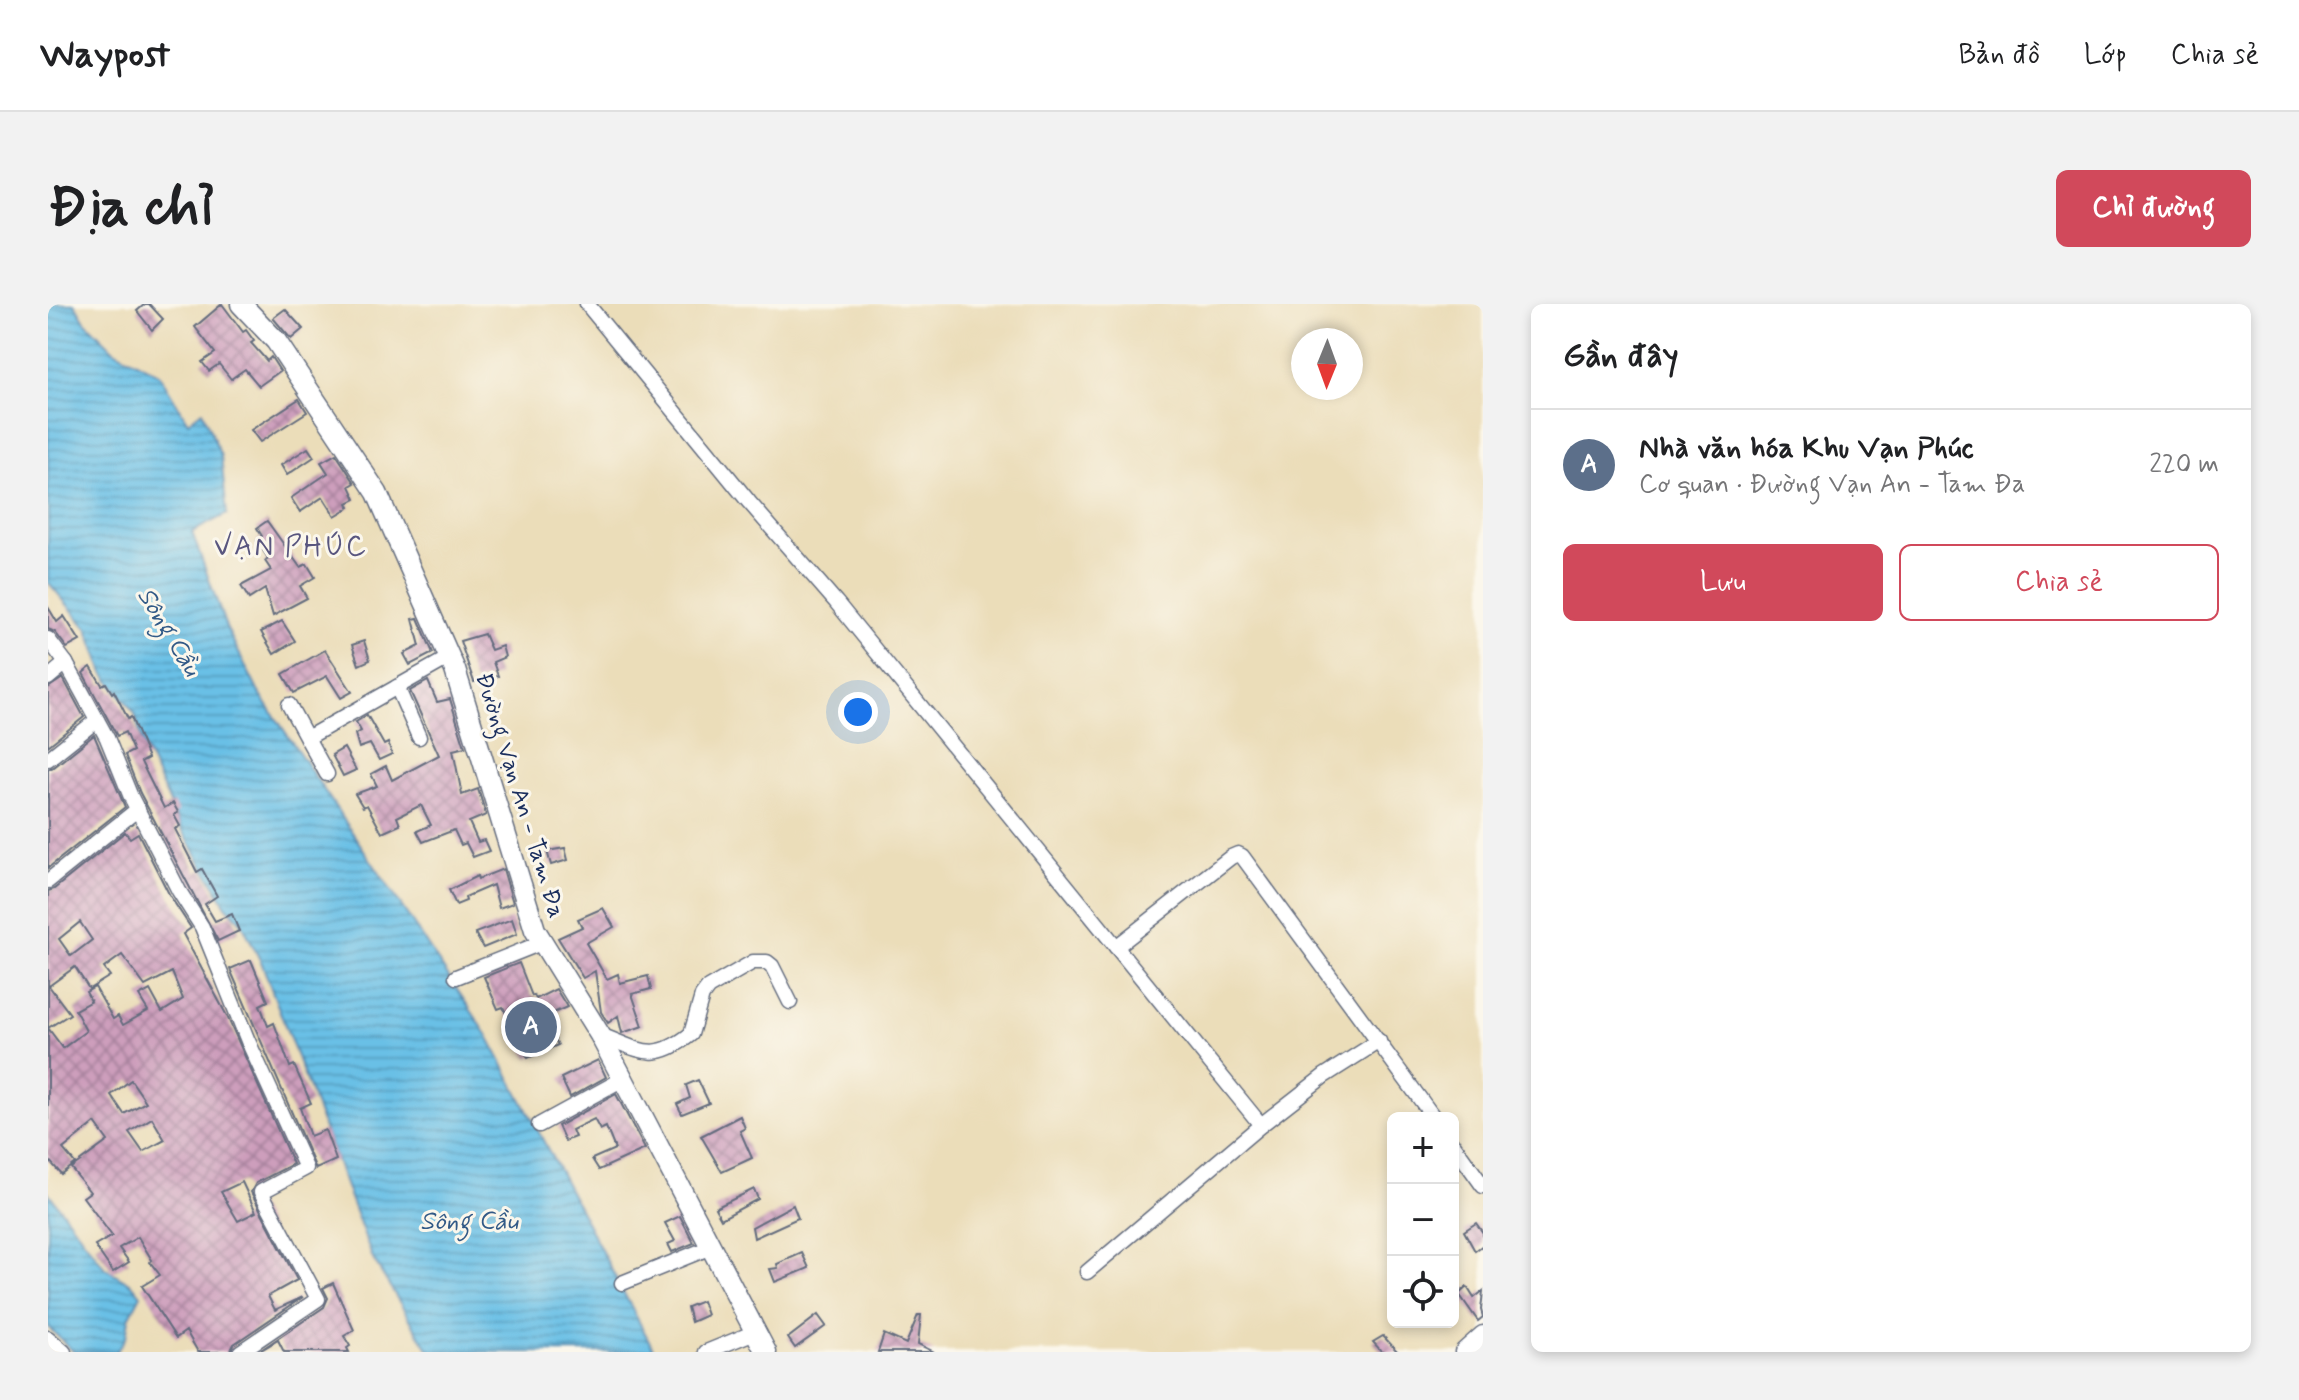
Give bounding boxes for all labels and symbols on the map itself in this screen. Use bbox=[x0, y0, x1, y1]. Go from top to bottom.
north arrow bbox=[1291, 328, 1363, 400]
district label: VẠN PHÚC bbox=[214, 529, 368, 566]
water label: Sông Cầu bbox=[126, 581, 209, 685]
street label: Đường Vạn An - Tam Đa bbox=[465, 669, 572, 923]
your location bbox=[838, 692, 878, 732]
pin: A bbox=[505, 997, 557, 1057]
water label: Sông Cầu bbox=[420, 1205, 519, 1242]

